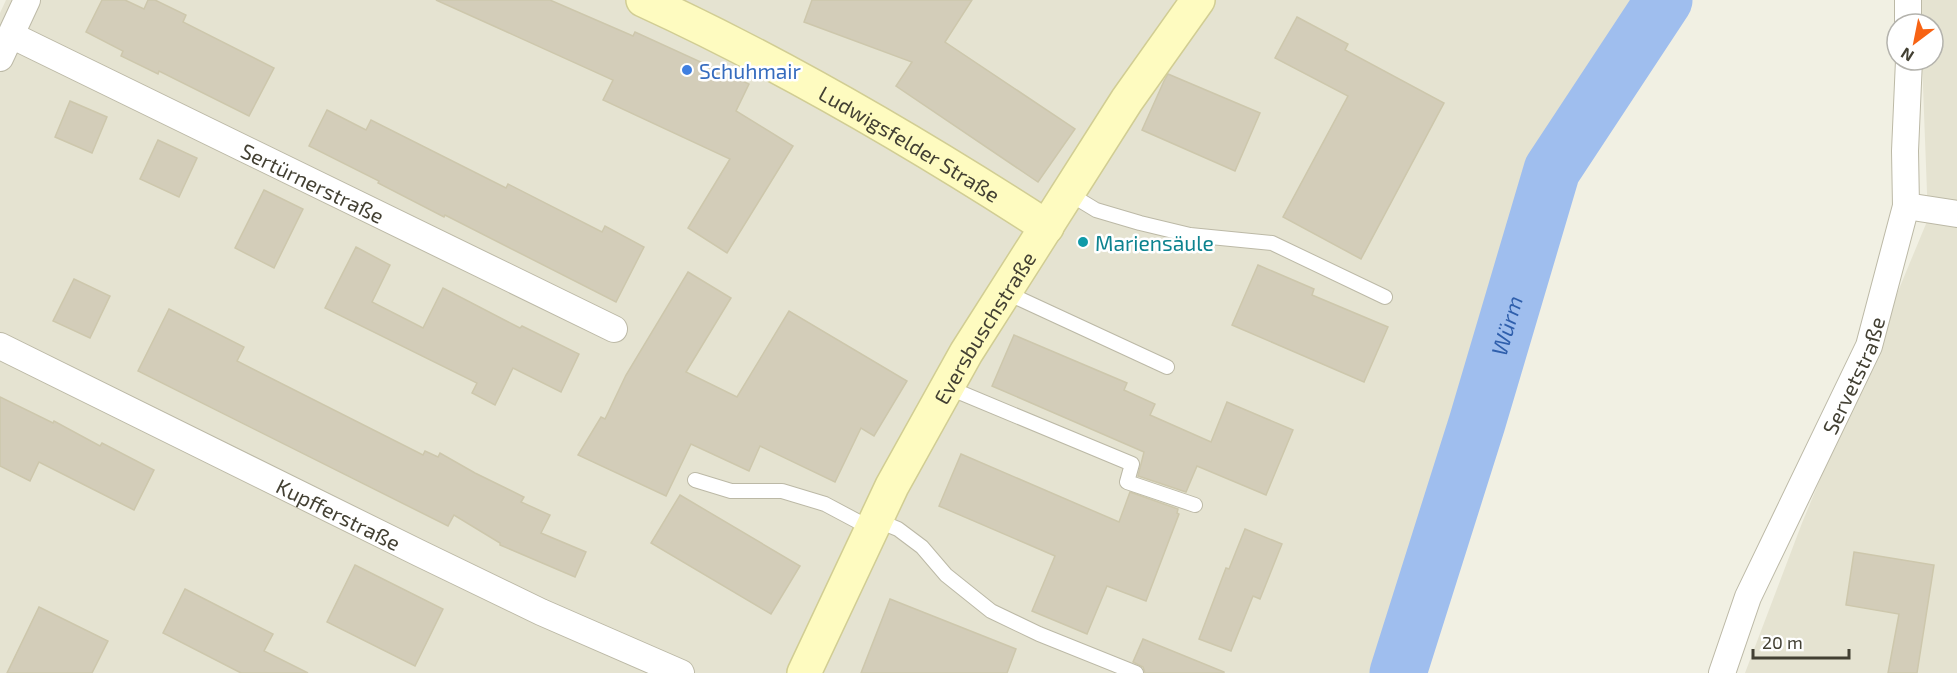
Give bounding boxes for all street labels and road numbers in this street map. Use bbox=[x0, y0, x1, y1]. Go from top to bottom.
street label: Ludwigsfelder Straße bbox=[815, 80, 1005, 207]
street label: Sertürnerstraße bbox=[237, 137, 389, 228]
street label: Eversbuschstraße bbox=[928, 246, 1040, 408]
street label: Servetstraße bbox=[1816, 314, 1889, 438]
street label: Kupfferstraße bbox=[273, 472, 405, 555]

